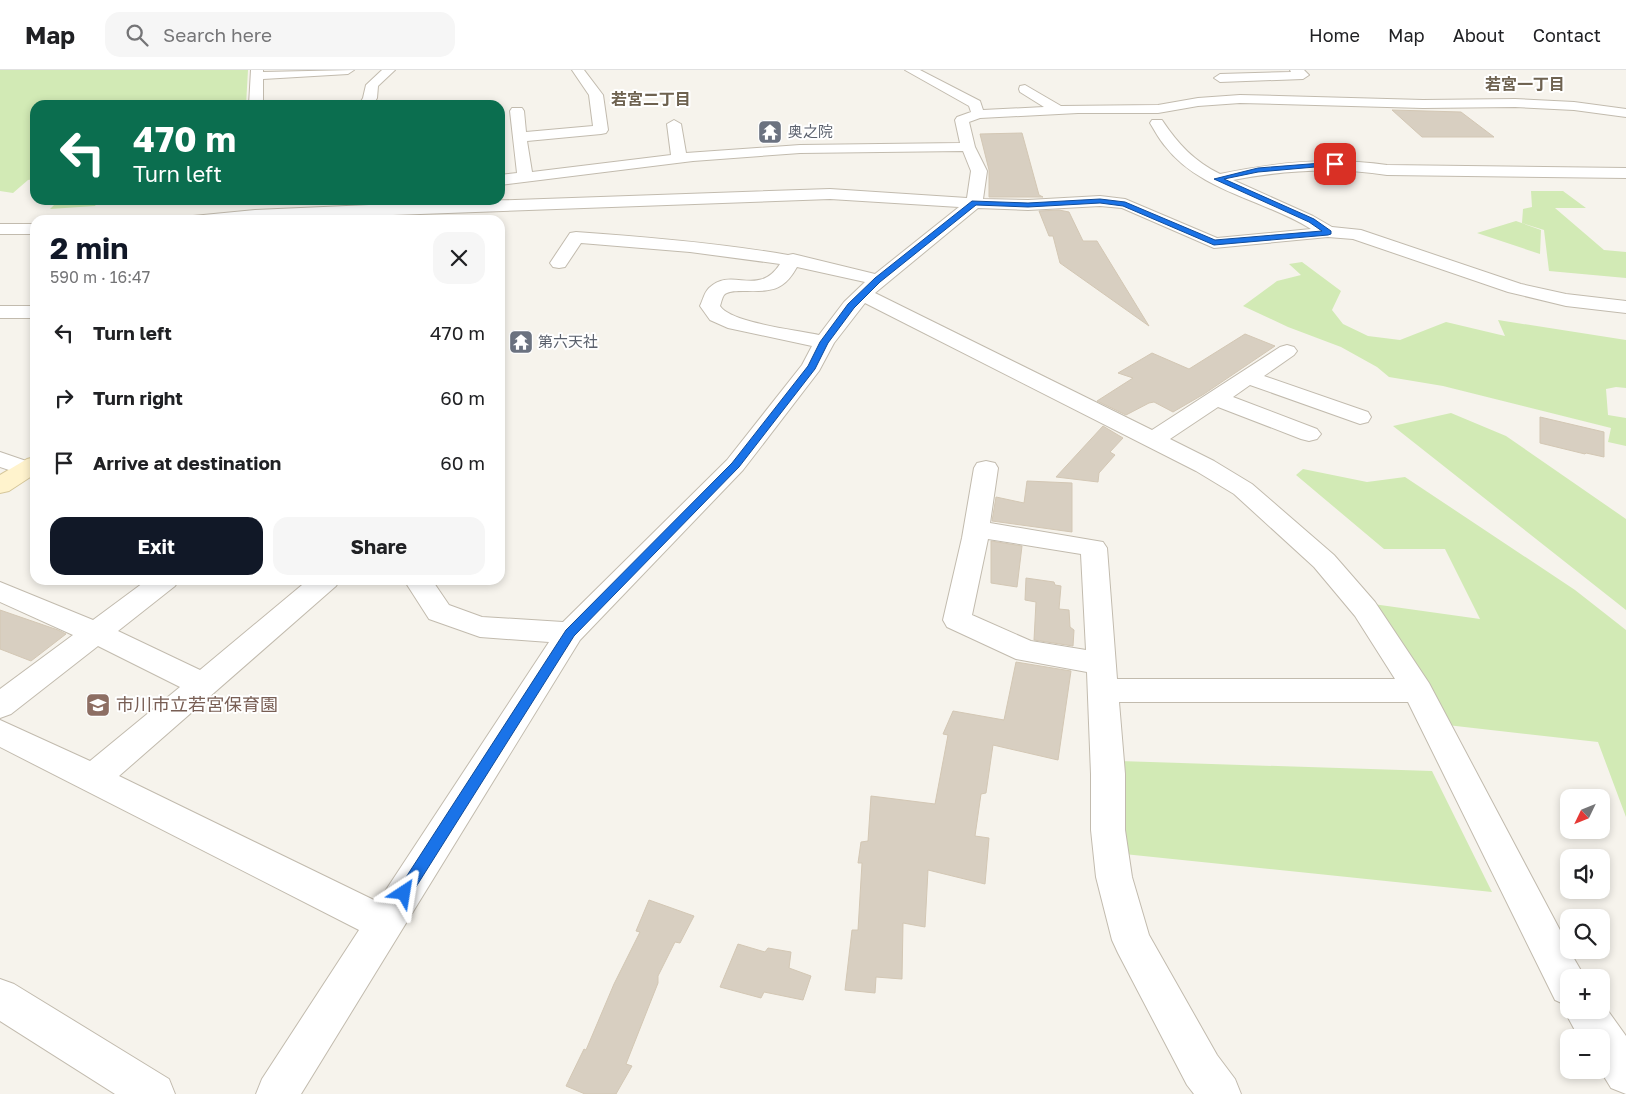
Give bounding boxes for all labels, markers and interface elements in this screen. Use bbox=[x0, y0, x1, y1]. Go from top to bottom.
search box bbox=[105, 12, 455, 57]
text: Map bbox=[25, 20, 75, 49]
icon: search bbox=[123, 21, 151, 49]
text: Search here bbox=[163, 23, 272, 46]
text: Home bbox=[1309, 24, 1360, 46]
text: Map bbox=[1388, 24, 1425, 46]
text: About bbox=[1453, 24, 1505, 46]
text: Contact bbox=[1533, 24, 1601, 46]
district label: 若宮一丁目 bbox=[1485, 74, 1565, 94]
district label: 若宮二丁目 bbox=[611, 89, 691, 109]
text: 470 m bbox=[133, 118, 236, 160]
temple icon: 奥之院 bbox=[757, 119, 783, 145]
icon: left bbox=[50, 120, 115, 185]
place label: 奥之院 bbox=[788, 122, 833, 140]
pin bbox=[1314, 143, 1356, 185]
icon: arrive bbox=[1321, 150, 1349, 178]
text: Turn left bbox=[133, 160, 222, 187]
text: 2 min bbox=[50, 230, 128, 266]
button: close bbox=[433, 232, 485, 284]
text: 590 m · 16:47 bbox=[50, 267, 150, 287]
icon: left bbox=[50, 319, 78, 347]
text: Turn left bbox=[93, 321, 172, 344]
text: 470 m bbox=[430, 321, 485, 344]
temple icon: 第六天社 bbox=[508, 329, 534, 355]
place label: 第六天社 bbox=[538, 332, 598, 350]
icon: right bbox=[50, 384, 78, 412]
text: Turn right bbox=[93, 386, 183, 409]
text: 60 m bbox=[440, 386, 485, 409]
icon: arrive bbox=[50, 449, 78, 477]
text: Arrive at destination bbox=[93, 451, 281, 474]
text: 60 m bbox=[440, 451, 485, 474]
button: Exit bbox=[50, 517, 263, 575]
button: Share bbox=[273, 517, 485, 575]
school or university icon: 市川市立若宮保育園 bbox=[85, 692, 111, 718]
place label: 市川市立若宮保育園 bbox=[116, 693, 278, 715]
north arrow bbox=[1560, 789, 1610, 839]
map controls bbox=[1560, 789, 1610, 1079]
button: sound bbox=[1560, 849, 1610, 899]
position arrow bbox=[377, 866, 429, 918]
button: search bbox=[1560, 909, 1610, 959]
button: + bbox=[1560, 969, 1610, 1019]
button: − bbox=[1560, 1029, 1610, 1079]

